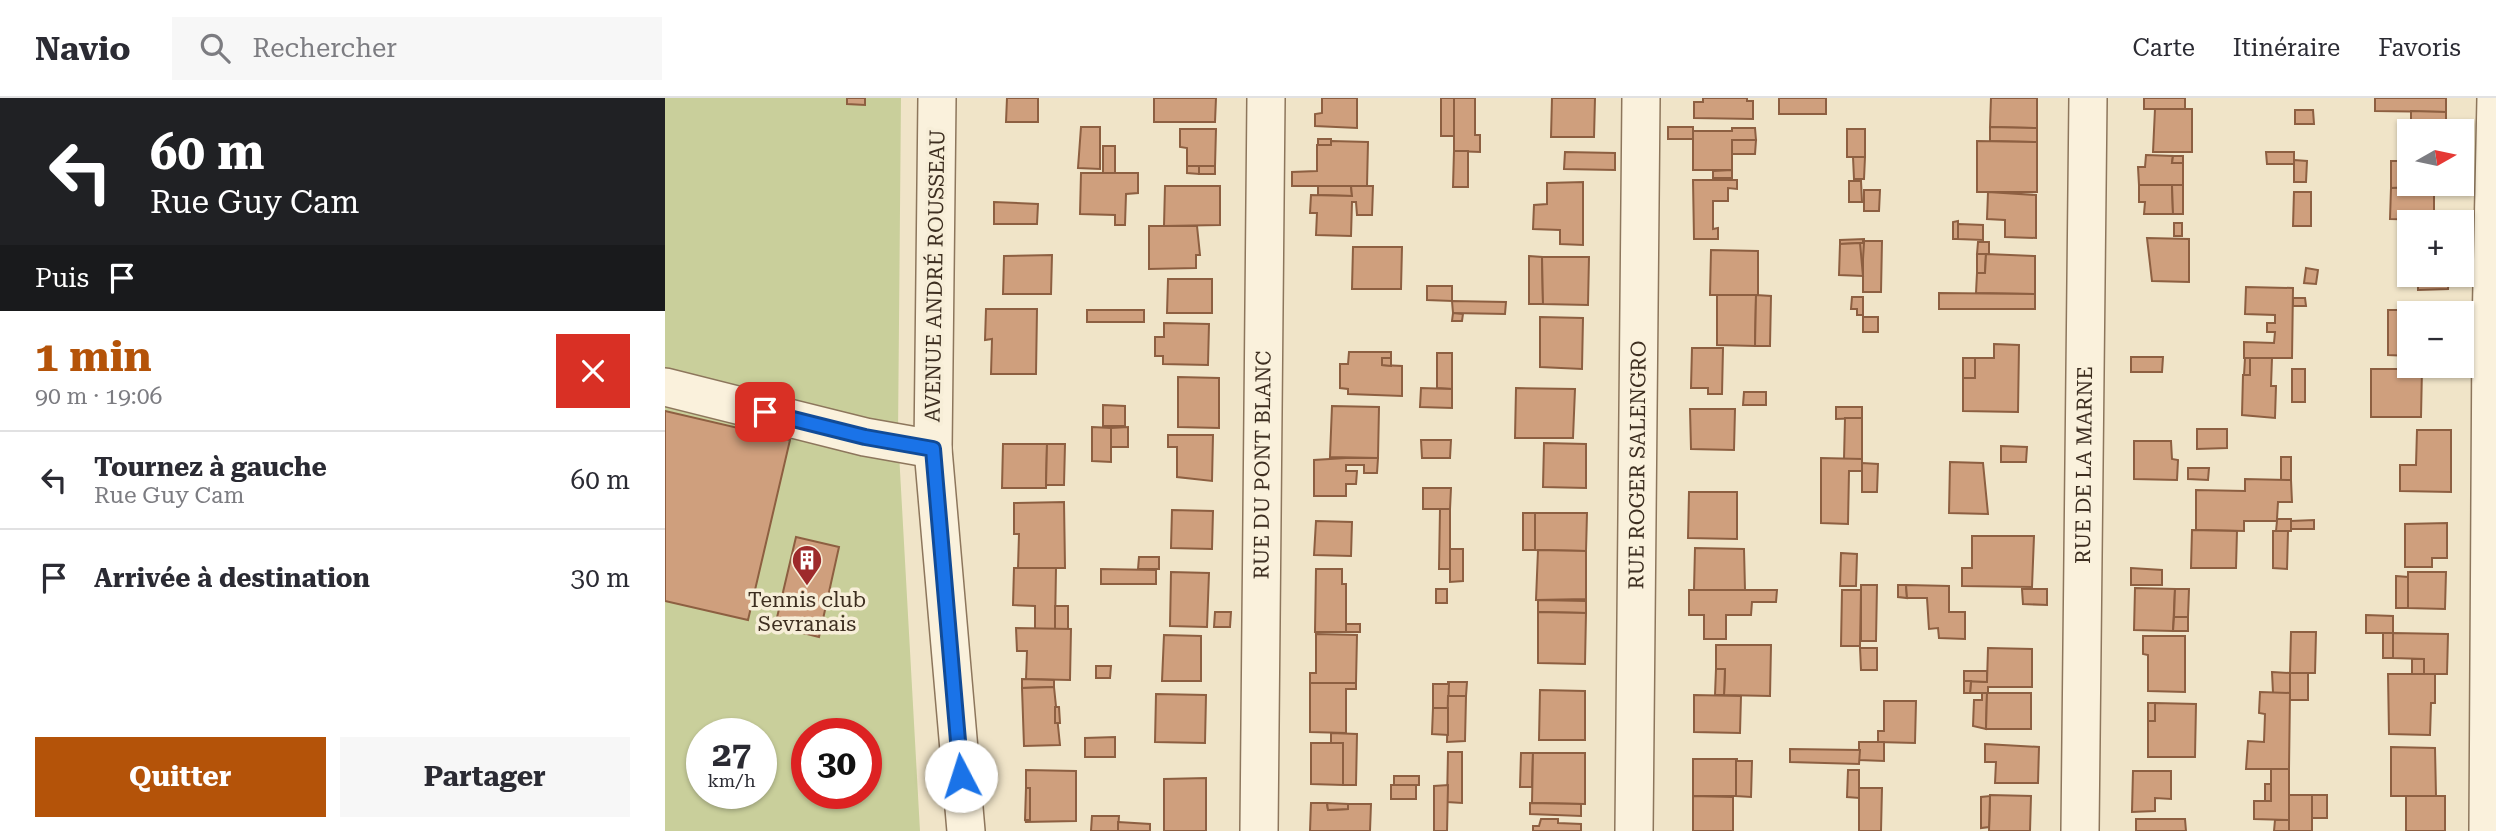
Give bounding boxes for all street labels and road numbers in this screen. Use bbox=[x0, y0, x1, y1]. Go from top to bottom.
street label: AVENUE ANDRÉ ROUSSEAU bbox=[919, 129, 950, 423]
street label: RUE ROGER SALENGRO bbox=[1624, 340, 1651, 590]
street label: RUE DU PONT BLANC bbox=[1249, 350, 1276, 580]
street label: RUE DE LA MARNE bbox=[2071, 366, 2097, 564]

